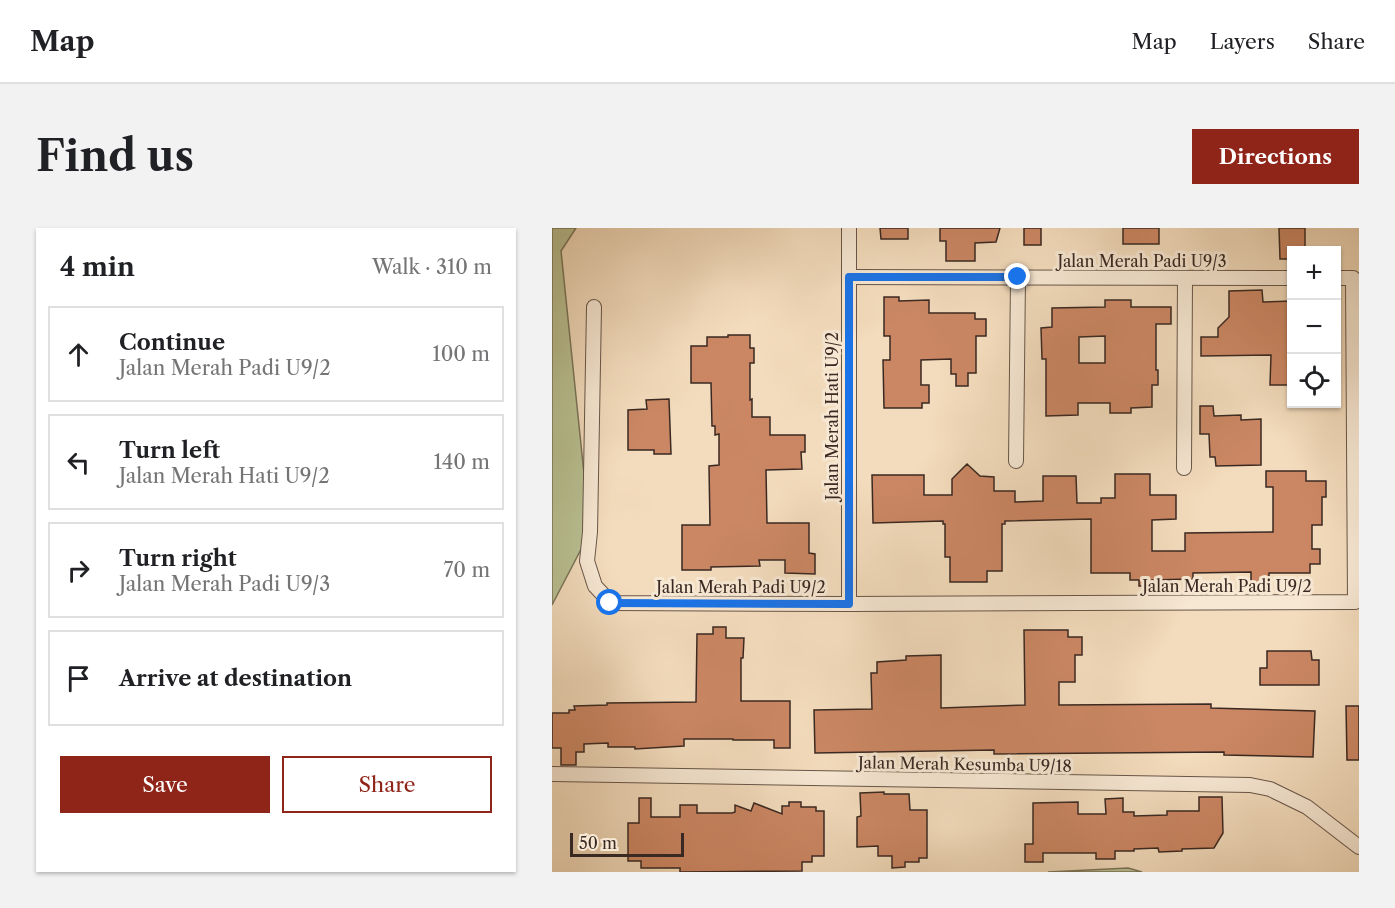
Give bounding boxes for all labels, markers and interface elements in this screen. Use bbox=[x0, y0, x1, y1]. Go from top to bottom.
text: Map bbox=[30, 24, 94, 58]
text: Map bbox=[1132, 29, 1177, 54]
text: Layers bbox=[1210, 29, 1275, 54]
text: Share bbox=[1308, 29, 1365, 54]
button: Directions bbox=[1192, 129, 1359, 184]
text: Find us bbox=[36, 130, 194, 182]
map controls bbox=[1287, 246, 1341, 408]
button: + bbox=[1287, 246, 1341, 300]
text: 4 min bbox=[60, 251, 135, 283]
street label: Jalan Merah Padi U9/3 bbox=[1054, 251, 1227, 271]
text: Walk · 310 m bbox=[372, 255, 492, 279]
route end bbox=[1004, 263, 1030, 289]
button: − bbox=[1287, 300, 1341, 354]
text: Continue bbox=[119, 329, 225, 356]
street label: Jalan Merah Hati U9/2 bbox=[822, 332, 842, 503]
icon: ahead bbox=[62, 338, 95, 371]
text: 100 m bbox=[432, 342, 490, 366]
button: locate bbox=[1287, 354, 1341, 408]
text: Jalan Merah Padi U9/2 bbox=[119, 356, 331, 380]
text: Turn left bbox=[119, 437, 220, 464]
icon: left bbox=[62, 446, 95, 479]
text: 140 m bbox=[433, 450, 490, 474]
text: Jalan Merah Hati U9/2 bbox=[119, 464, 330, 488]
text: Turn right bbox=[119, 545, 237, 572]
icon: right bbox=[62, 554, 95, 587]
text: 70 m bbox=[444, 558, 490, 582]
text: Jalan Merah Padi U9/3 bbox=[119, 572, 330, 596]
street label: Jalan Merah Padi U9/2 bbox=[1139, 576, 1312, 596]
street label: Jalan Merah Padi U9/2 bbox=[653, 577, 826, 597]
route start bbox=[596, 589, 622, 615]
icon: arrive bbox=[62, 662, 95, 695]
text: Arrive at destination bbox=[119, 665, 352, 692]
street label: Jalan Merah Kesumba U9/18 bbox=[855, 752, 1072, 776]
button: Save bbox=[60, 756, 270, 813]
button: Share bbox=[282, 756, 492, 813]
scale bar bbox=[570, 830, 684, 858]
text: 50 m bbox=[579, 833, 617, 853]

